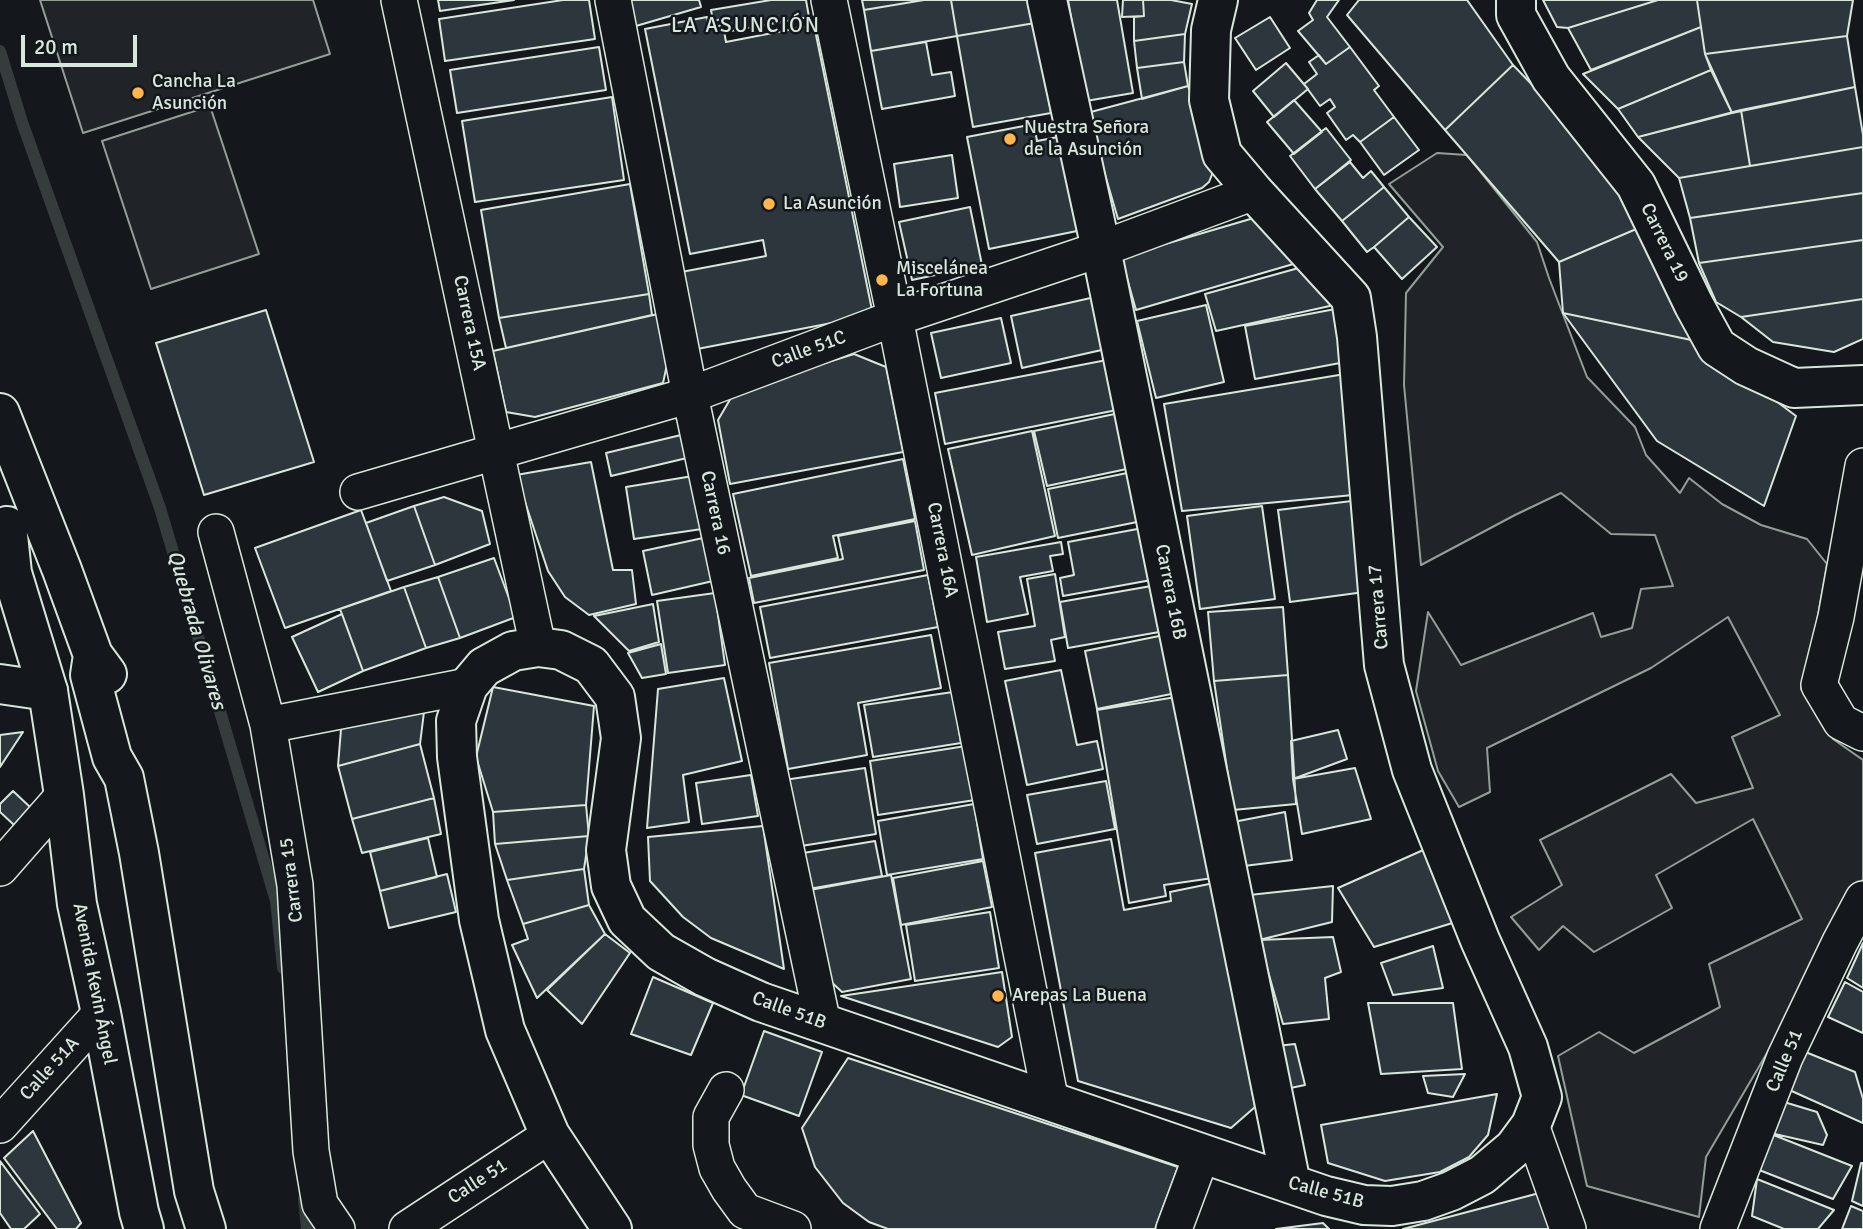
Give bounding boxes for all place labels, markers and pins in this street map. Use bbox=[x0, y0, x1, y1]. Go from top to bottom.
place label: Cancha La Asunción bbox=[152, 71, 236, 115]
marker: Cancha La Asunción bbox=[130, 85, 146, 101]
place label: Nuestra Señora de la Asunción bbox=[1024, 117, 1149, 161]
marker: Nuestra Señora de la Asunción bbox=[1002, 131, 1018, 147]
place label: La Asunción bbox=[783, 193, 882, 215]
marker: La Asunción bbox=[761, 196, 777, 212]
place label: Miscelánea La Fortuna bbox=[896, 258, 988, 302]
marker: Miscelánea La Fortuna bbox=[874, 272, 890, 288]
place label: Arepas La Buena bbox=[1012, 985, 1147, 1007]
marker: Arepas La Buena bbox=[990, 988, 1006, 1004]

